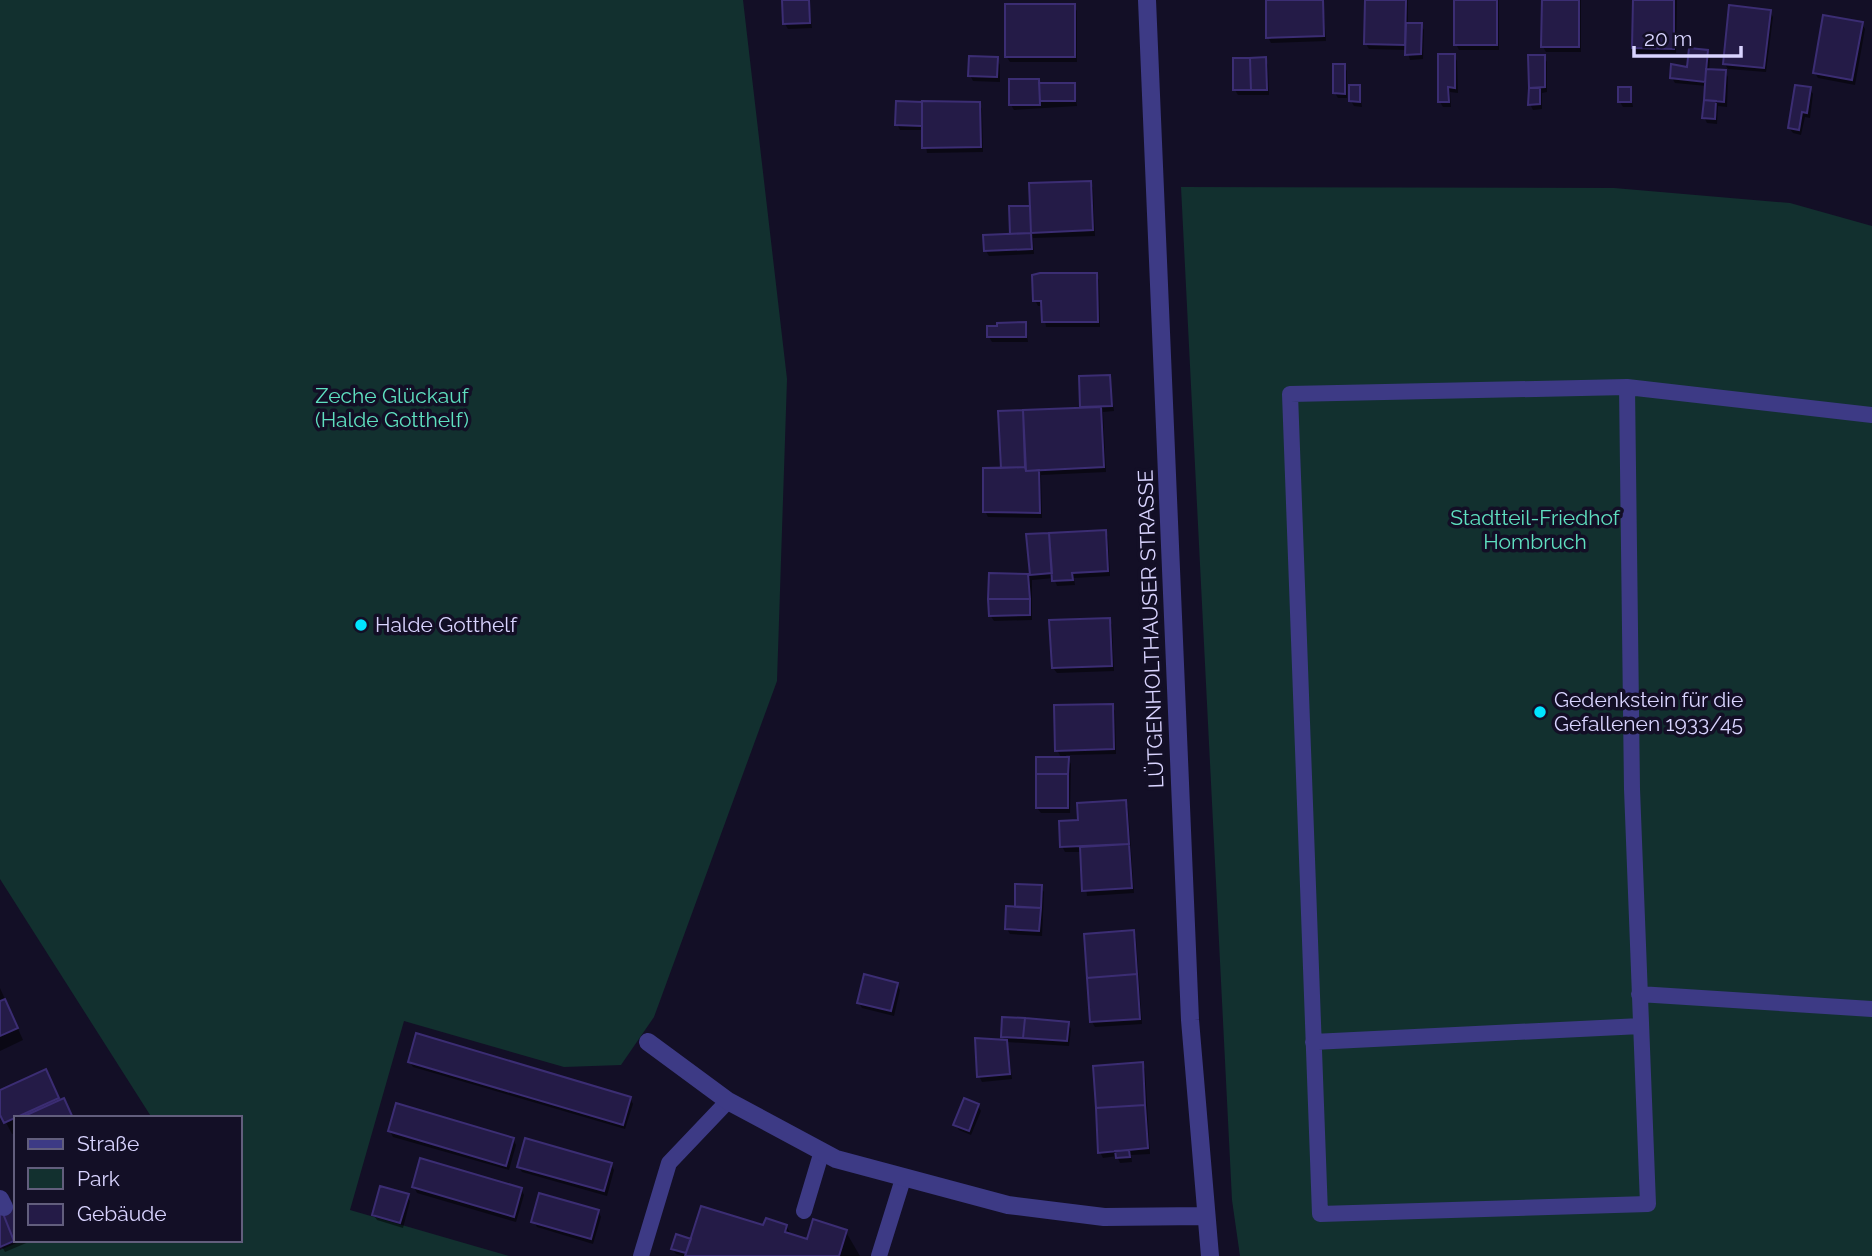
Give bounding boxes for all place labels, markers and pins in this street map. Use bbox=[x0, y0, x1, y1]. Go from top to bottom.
place label: Halde Gotthelf bbox=[375, 612, 518, 637]
marker: Halde Gotthelf bbox=[353, 617, 369, 633]
place label: Gedenkstein für die Gefallenen 1933/45 bbox=[1554, 687, 1743, 736]
marker: Gedenkstein für die Gefallenen 1933/45 bbox=[1532, 704, 1548, 720]

